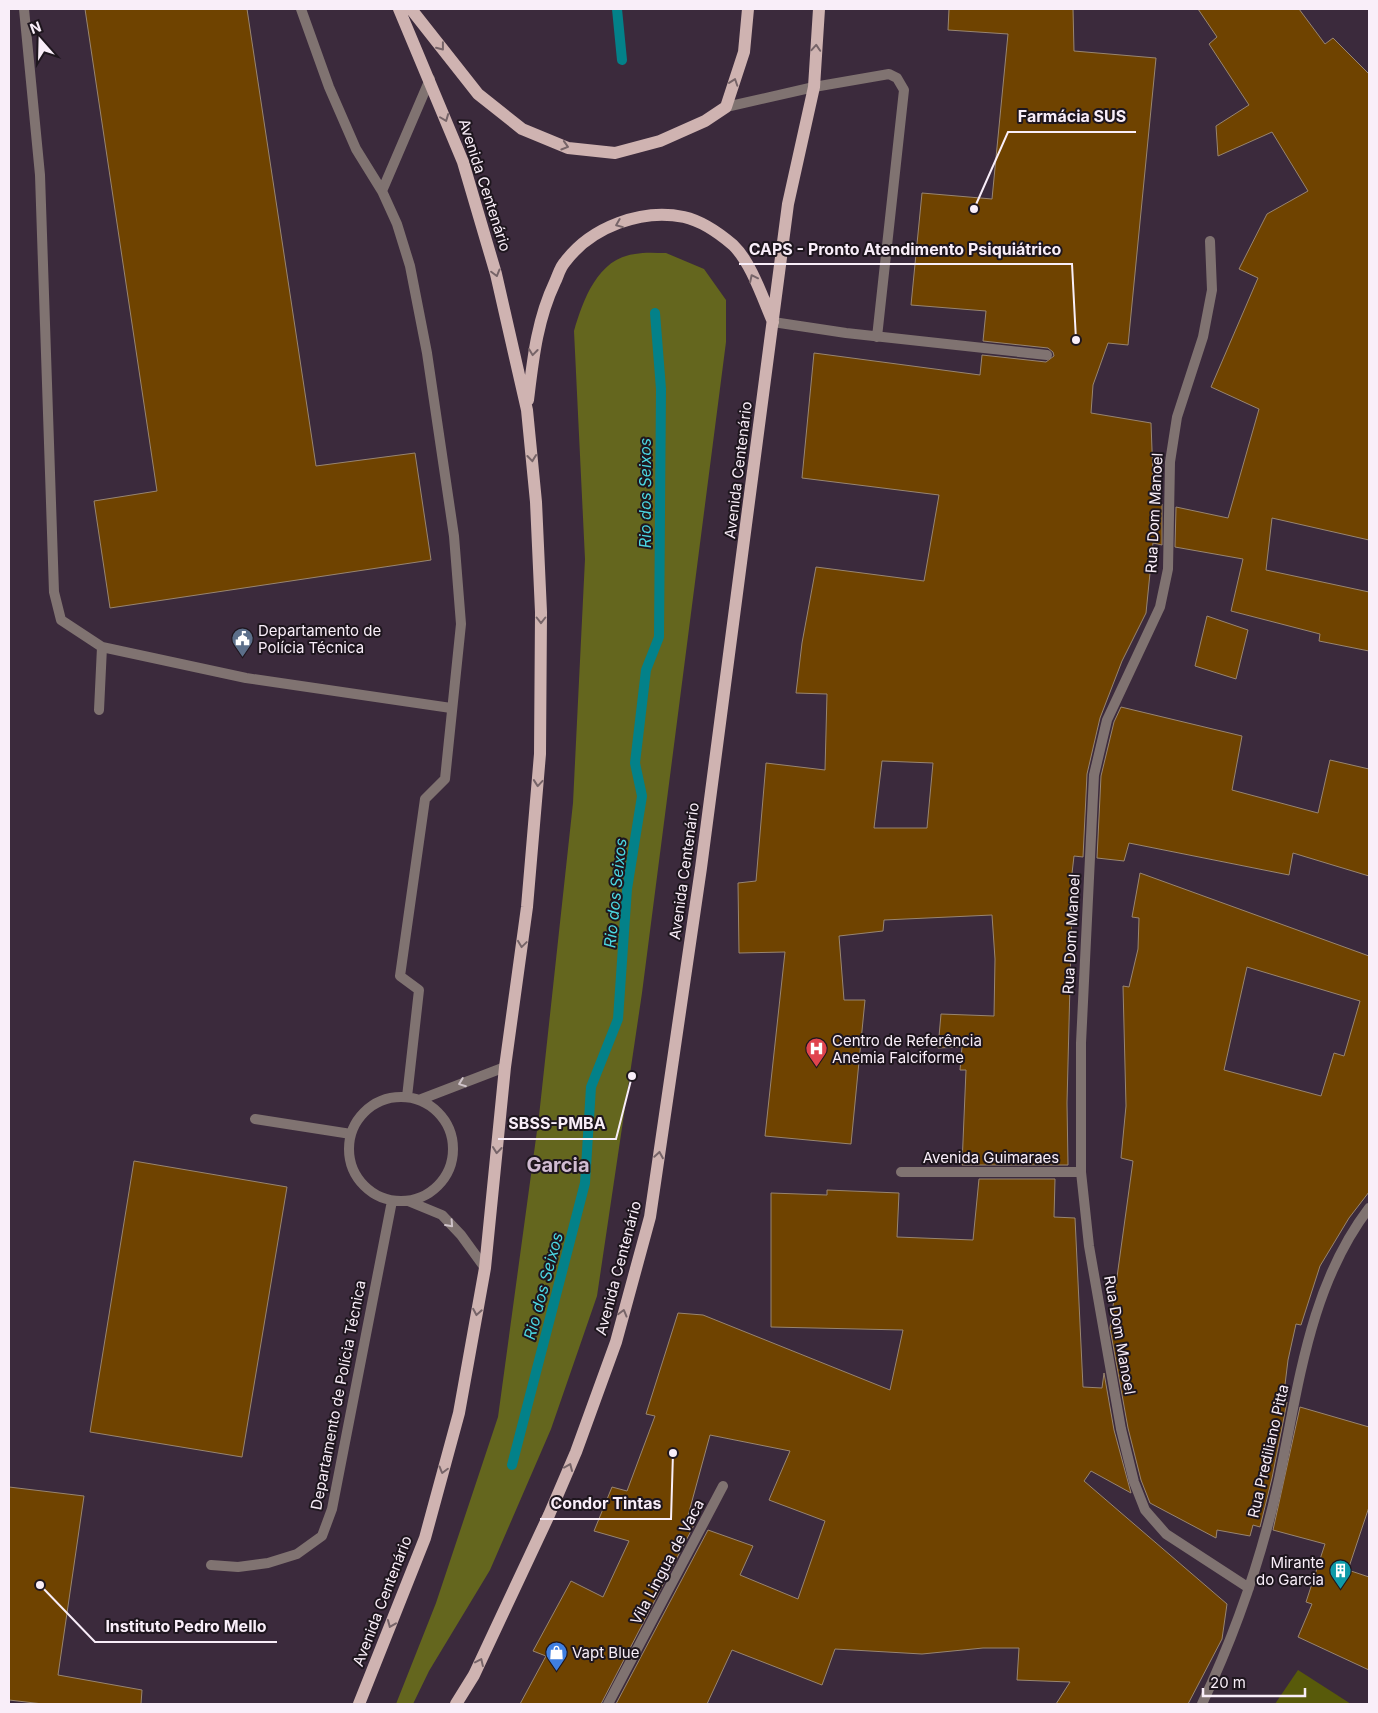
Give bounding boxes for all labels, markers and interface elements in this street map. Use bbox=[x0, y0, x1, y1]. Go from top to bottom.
north arrow bbox=[15, 15, 65, 65]
text: N bbox=[27, 18, 43, 37]
one-way arrow bbox=[435, 41, 443, 50]
one-way arrow bbox=[811, 44, 822, 52]
one-way arrow bbox=[728, 79, 738, 87]
callout: Farmácia SUS bbox=[1008, 101, 1136, 132]
text: Farmácia SUS bbox=[1018, 106, 1126, 126]
one-way arrow bbox=[439, 113, 450, 122]
street label: Avenida Centenário bbox=[455, 116, 515, 254]
one-way arrow bbox=[560, 140, 569, 150]
one-way arrow bbox=[615, 218, 623, 228]
callout: CAPS - Pronto Atendimento Psiquiátrico bbox=[739, 233, 1072, 264]
text: CAPS - Pronto Atendimento Psiquiátrico bbox=[749, 239, 1062, 259]
one-way arrow bbox=[490, 268, 500, 276]
one-way arrow bbox=[749, 274, 759, 283]
one-way arrow bbox=[529, 347, 539, 356]
street label: Avenida Centenário bbox=[720, 400, 756, 540]
water label: Rio dos Seixos bbox=[635, 438, 655, 548]
street label: Rua Dom Manoel bbox=[1141, 452, 1167, 574]
one-way arrow bbox=[526, 454, 537, 462]
one-way arrow bbox=[536, 616, 546, 624]
place label: Departamento de Polícia Técnica bbox=[258, 621, 381, 657]
public building icon: Departamento de Polícia Técnica bbox=[230, 627, 254, 658]
one-way arrow bbox=[532, 779, 543, 787]
street label: Avenida Centenário bbox=[665, 801, 703, 941]
water label: Rio dos Seixos bbox=[599, 837, 631, 949]
street label: Rua Dom Manoel bbox=[1058, 873, 1084, 995]
one-way arrow bbox=[517, 941, 528, 949]
place label: Centro de Referência Anemia Falciforme bbox=[832, 1031, 982, 1067]
hospital icon: Centro de Referência Anemia Falciforme bbox=[804, 1037, 828, 1068]
one-way arrow bbox=[458, 1077, 467, 1088]
callout: SBSS-PMBA bbox=[498, 1108, 616, 1139]
text: SBSS-PMBA bbox=[508, 1113, 606, 1133]
one-way arrow bbox=[492, 1147, 503, 1155]
street label: Avenida Guimaraes bbox=[923, 1148, 1059, 1167]
one-way arrow bbox=[654, 1151, 664, 1160]
district label: Garcia bbox=[526, 1153, 590, 1177]
street label: Avenida Centenário bbox=[591, 1199, 645, 1337]
one-way arrow bbox=[444, 1218, 453, 1227]
water label: Rio dos Seixos bbox=[519, 1230, 567, 1342]
street label: Rua Dom Manoel bbox=[1100, 1274, 1140, 1396]
street label: Departamento de Polícia Técnica bbox=[306, 1279, 370, 1511]
one-way arrow bbox=[472, 1307, 482, 1316]
one-way arrow bbox=[618, 1310, 628, 1318]
street label: Rua Prediliano Pitta bbox=[1243, 1382, 1293, 1520]
one-way arrow bbox=[563, 1463, 574, 1472]
one-way arrow bbox=[438, 1466, 449, 1475]
callout: Condor Tintas bbox=[540, 1488, 671, 1519]
text: Condor Tintas bbox=[551, 1493, 662, 1513]
street label: Vila Lingua de Vaca bbox=[626, 1496, 708, 1628]
street label: Avenida Centenário bbox=[348, 1533, 416, 1669]
place label: Mirante do Garcia bbox=[1256, 1553, 1324, 1589]
building icon: Mirante do Garcia bbox=[1328, 1559, 1352, 1590]
callout: Instituto Pedro Mello bbox=[95, 1611, 277, 1642]
text: Instituto Pedro Mello bbox=[105, 1616, 267, 1636]
one-way arrow bbox=[387, 1619, 397, 1628]
shop icon: Vapt Blue bbox=[544, 1640, 568, 1671]
place label: Vapt Blue bbox=[572, 1643, 639, 1662]
one-way arrow bbox=[474, 1658, 484, 1667]
scale bar bbox=[1203, 1666, 1306, 1698]
text: 20 m bbox=[1210, 1673, 1246, 1692]

